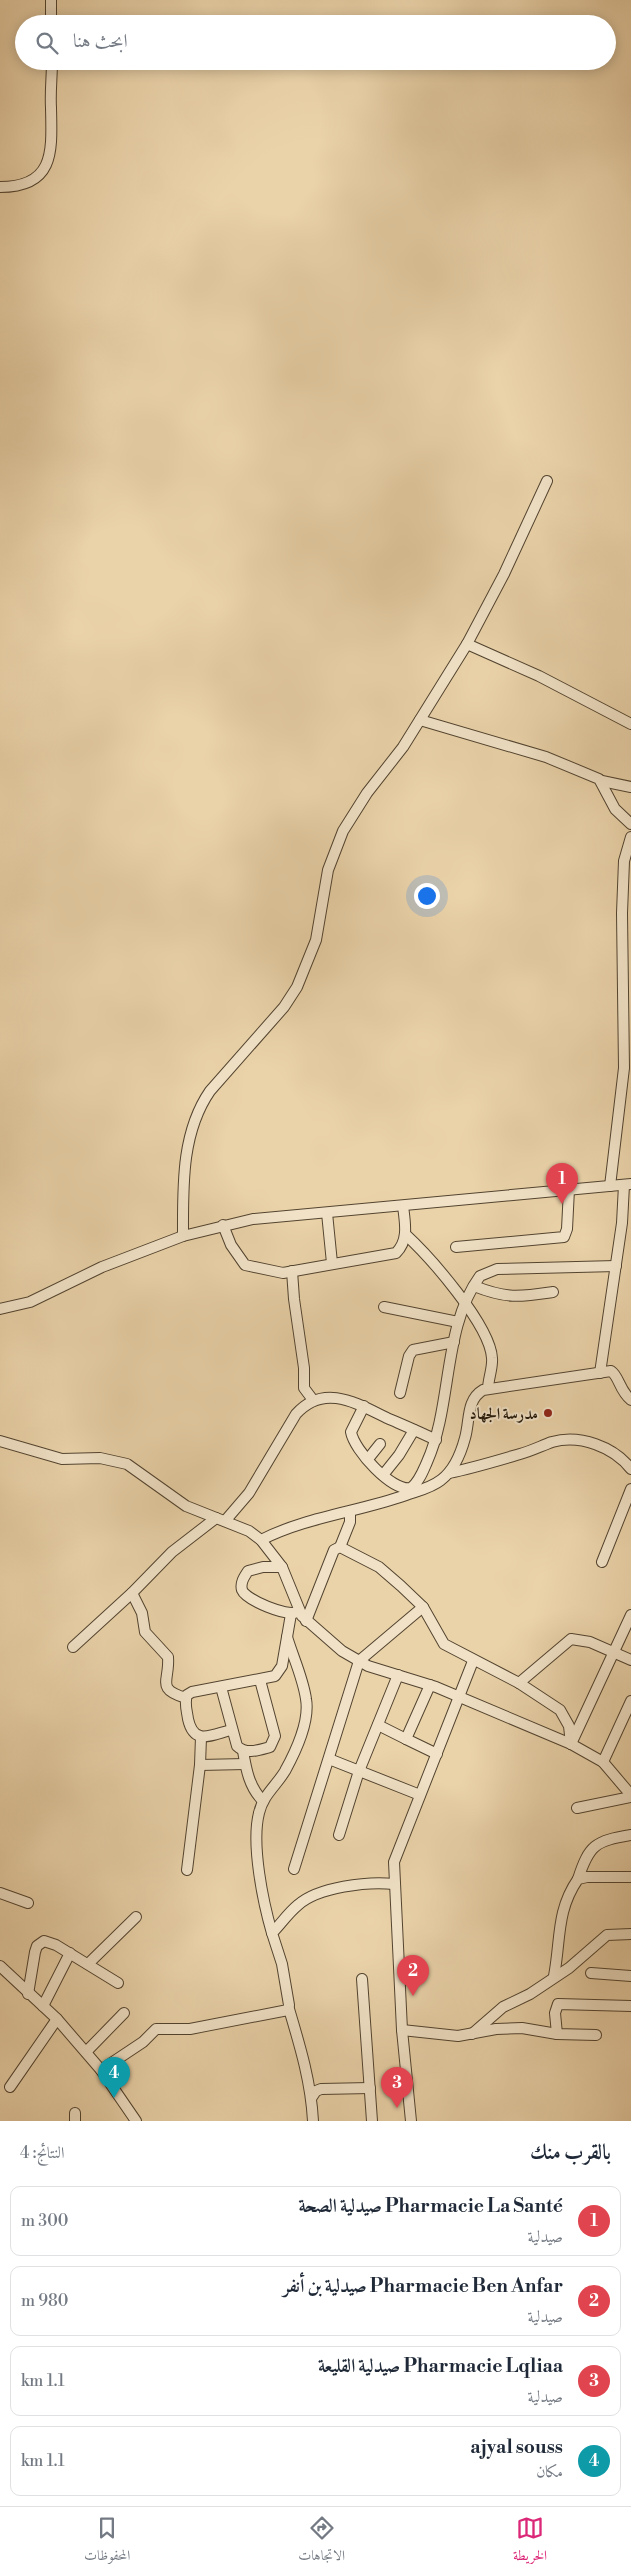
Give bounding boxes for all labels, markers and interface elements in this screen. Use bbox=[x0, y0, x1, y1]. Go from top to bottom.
search box bbox=[15, 15, 616, 70]
icon: search bbox=[33, 29, 61, 57]
text: ابحث هنا bbox=[73, 29, 128, 53]
your location bbox=[414, 883, 440, 909]
pin: 1 bbox=[546, 1163, 578, 1204]
place label: مدرسة الجهاد bbox=[469, 1404, 538, 1424]
marker: مدرسة الجهاد bbox=[542, 1407, 554, 1419]
pin: 2 bbox=[397, 1955, 429, 1996]
pin: 4 bbox=[98, 2057, 130, 2098]
pin: 3 bbox=[381, 2067, 413, 2108]
text: بالقرب منك bbox=[530, 2140, 611, 2166]
text: النتائج: 4 bbox=[20, 2143, 65, 2163]
text: Pharmacie La Santé صيدلية الصحة bbox=[298, 2194, 563, 2218]
text: 300 m bbox=[21, 2211, 68, 2231]
text: 1 bbox=[590, 2211, 598, 2231]
text: صيدلية bbox=[528, 2227, 563, 2247]
text: Pharmacie Ben Anfar صيدلية بن أنفر bbox=[283, 2274, 563, 2298]
text: 980 m bbox=[21, 2291, 68, 2311]
text: 2 bbox=[589, 2291, 599, 2311]
text: صيدلية bbox=[528, 2307, 563, 2327]
text: Pharmacie Lqliaa صيدلية القليعة bbox=[318, 2354, 563, 2378]
text: 1.1 km bbox=[21, 2371, 65, 2391]
text: 3 bbox=[589, 2371, 599, 2391]
text: صيدلية bbox=[528, 2387, 563, 2407]
text: ajyal souss bbox=[470, 2435, 563, 2459]
text: 1.1 km bbox=[21, 2451, 65, 2471]
text: 4 bbox=[589, 2451, 599, 2471]
text: مكان bbox=[536, 2462, 563, 2482]
tab: المحفوظات bbox=[84, 2514, 130, 2569]
tab: الاتجاهات bbox=[298, 2514, 345, 2569]
tab: الخريطة bbox=[513, 2514, 547, 2569]

